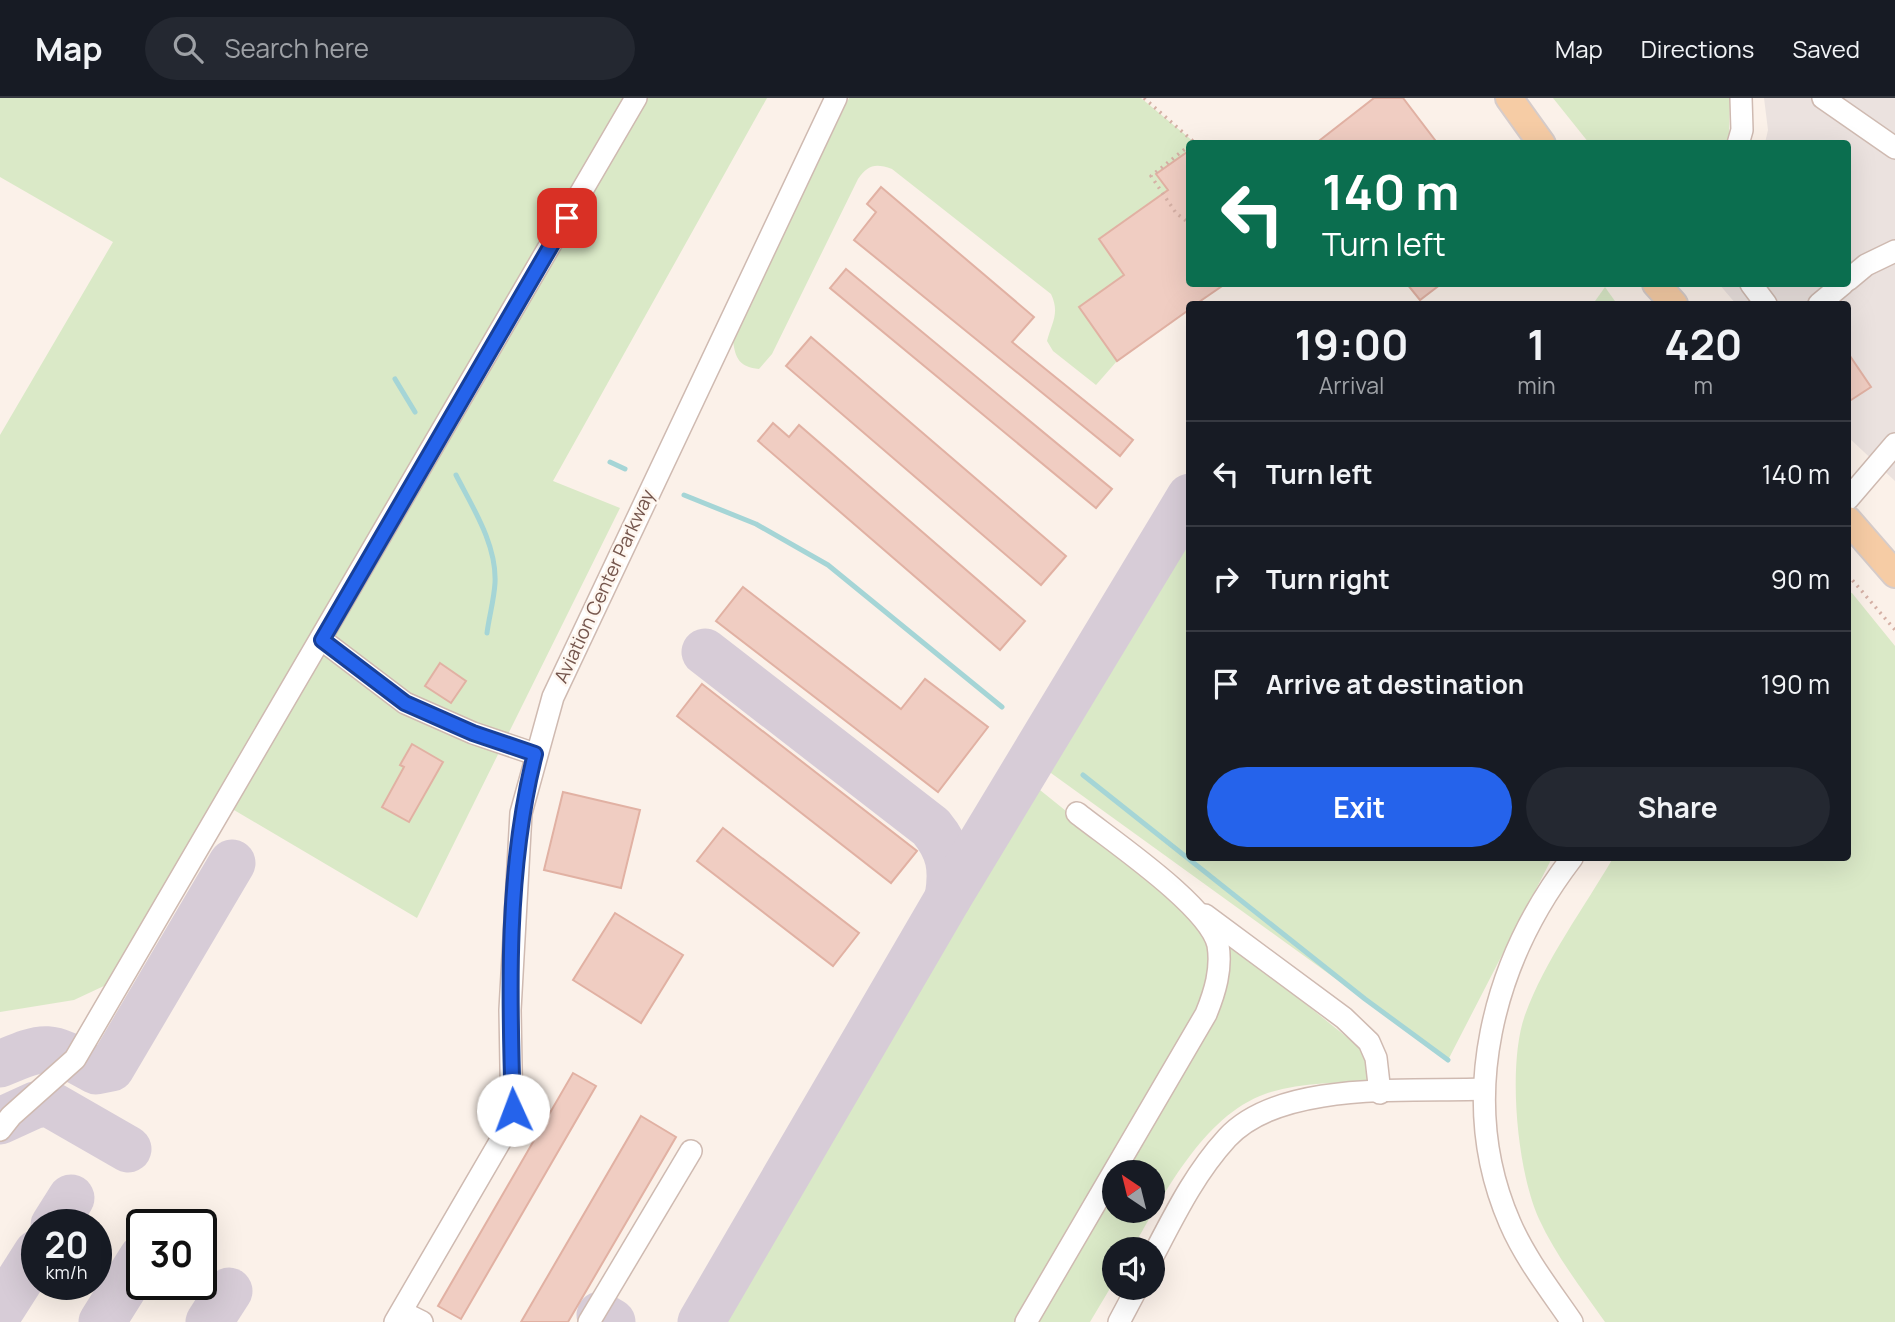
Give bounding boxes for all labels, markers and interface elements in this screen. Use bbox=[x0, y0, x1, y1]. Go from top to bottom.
search box bbox=[145, 17, 635, 80]
text: Map bbox=[35, 26, 103, 71]
icon: search bbox=[169, 29, 207, 67]
text: Search here bbox=[225, 30, 369, 66]
text: Map bbox=[1555, 32, 1603, 65]
text: Directions bbox=[1641, 32, 1754, 65]
text: Saved bbox=[1792, 32, 1860, 65]
text: 140 m bbox=[1322, 158, 1459, 225]
icon: left bbox=[1207, 168, 1298, 259]
pin bbox=[537, 188, 597, 248]
icon: arrive bbox=[548, 199, 586, 237]
text: Turn left bbox=[1322, 222, 1446, 266]
text: 19:00 bbox=[1295, 315, 1409, 373]
text: 1 bbox=[1527, 315, 1546, 373]
text: 420 bbox=[1664, 315, 1742, 373]
text: Arrival bbox=[1319, 369, 1384, 401]
text: min bbox=[1517, 369, 1556, 401]
text: m bbox=[1694, 369, 1713, 401]
icon: left bbox=[1207, 455, 1245, 493]
text: Turn left bbox=[1266, 456, 1373, 492]
text: 140 m bbox=[1761, 456, 1830, 492]
street label: Aviation Center Parkway bbox=[548, 485, 660, 687]
icon: right bbox=[1207, 560, 1245, 598]
text: Turn right bbox=[1266, 561, 1390, 597]
text: 90 m bbox=[1771, 561, 1830, 597]
icon: arrive bbox=[1207, 665, 1245, 703]
text: Arrive at destination bbox=[1266, 666, 1524, 702]
text: 190 m bbox=[1761, 666, 1830, 702]
button: Exit bbox=[1207, 767, 1512, 847]
button: Share bbox=[1526, 767, 1830, 847]
position arrow bbox=[476, 1073, 550, 1147]
north arrow bbox=[1102, 1160, 1166, 1223]
map controls bbox=[1102, 1160, 1165, 1300]
speed limit sign: 30 bbox=[126, 1209, 217, 1300]
text: 20 bbox=[45, 1221, 88, 1269]
button: sound bbox=[1102, 1237, 1165, 1300]
text: km/h bbox=[46, 1260, 87, 1284]

